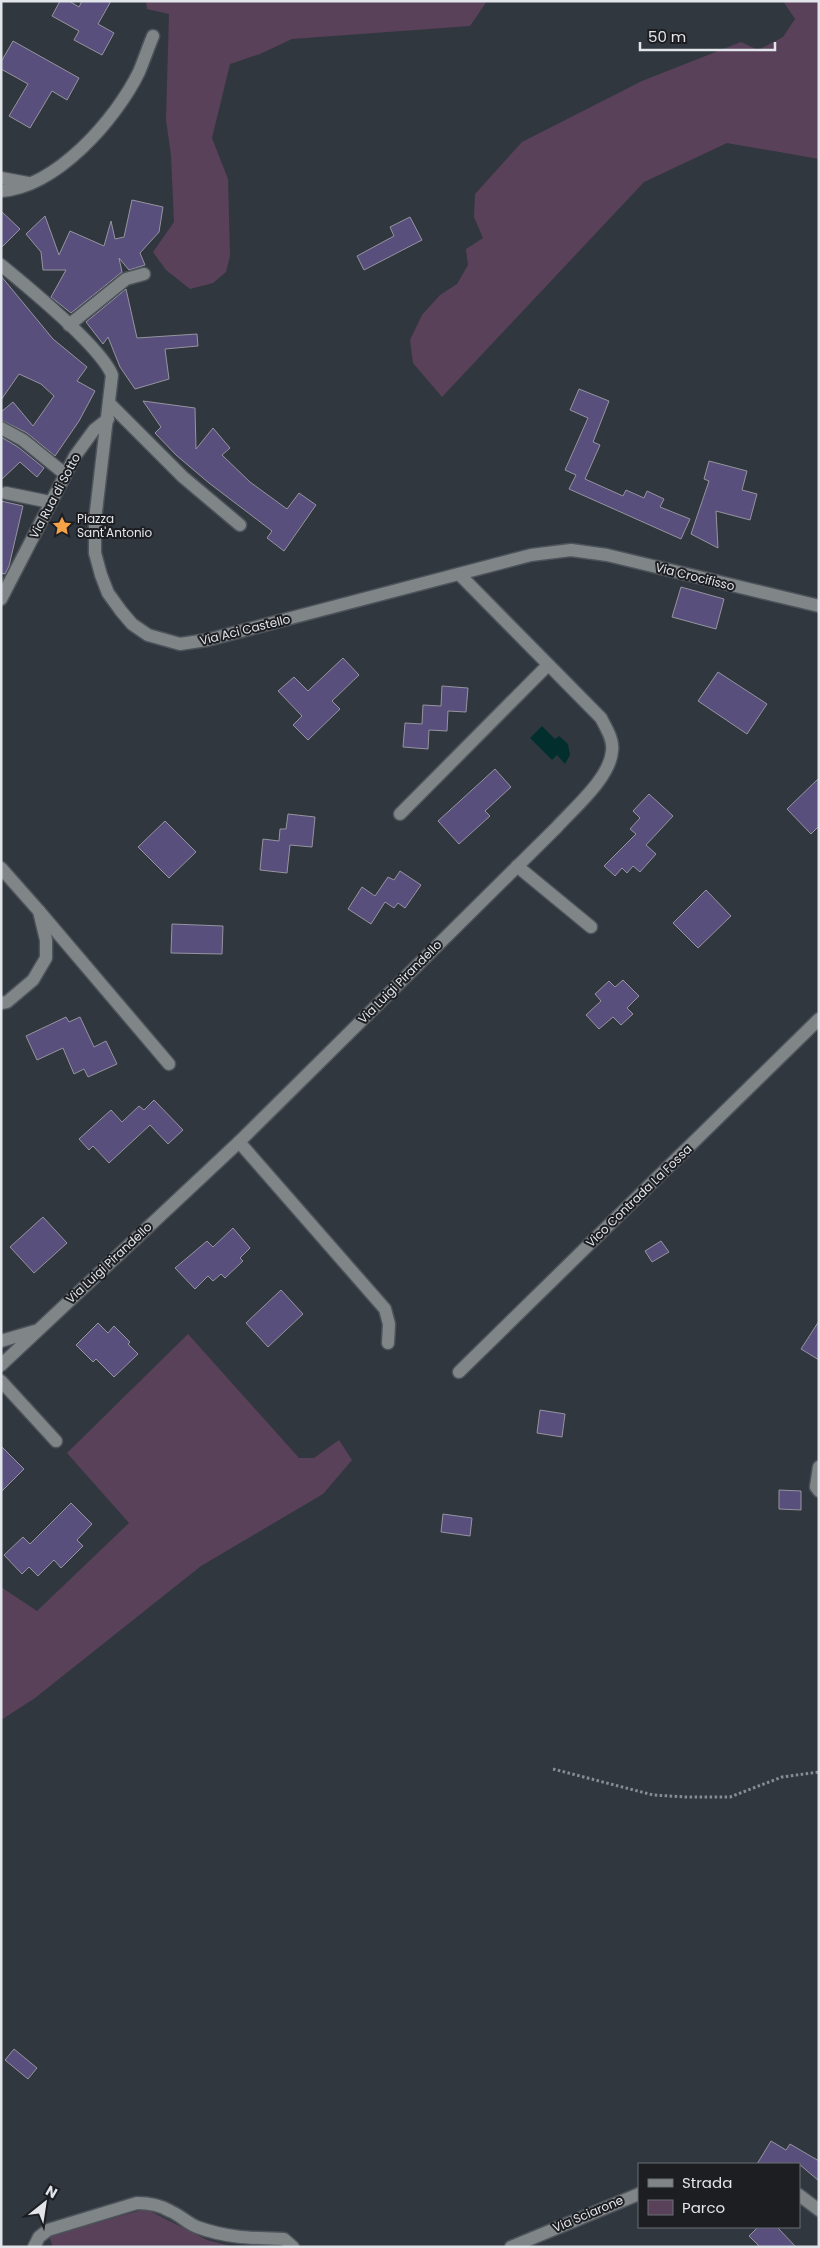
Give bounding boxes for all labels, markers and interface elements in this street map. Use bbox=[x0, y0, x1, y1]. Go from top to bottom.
scale bar bbox=[640, 20, 775, 52]
text: 50 m bbox=[648, 26, 686, 47]
street label: Via Rua di Sotto bbox=[25, 450, 84, 541]
place label: Piazza Sant'Antonio bbox=[77, 510, 153, 541]
place icon: Piazza Sant'Antonio bbox=[51, 515, 73, 537]
street label: Via Crocifisso bbox=[654, 558, 737, 595]
street label: Via Aci Castello bbox=[198, 610, 292, 649]
street label: Via Luigi Pirandello bbox=[354, 936, 445, 1027]
street label: Vico Contrada La Fossa bbox=[582, 1141, 695, 1251]
street label: Via Luigi Pirandello bbox=[62, 1218, 156, 1307]
legend bbox=[638, 2163, 800, 2228]
text: Strada bbox=[682, 2172, 732, 2193]
north arrow bbox=[20, 2178, 70, 2228]
text: N bbox=[42, 2180, 61, 2203]
street label: Via Sciarone bbox=[550, 2191, 626, 2236]
text: Parco bbox=[682, 2197, 725, 2218]

